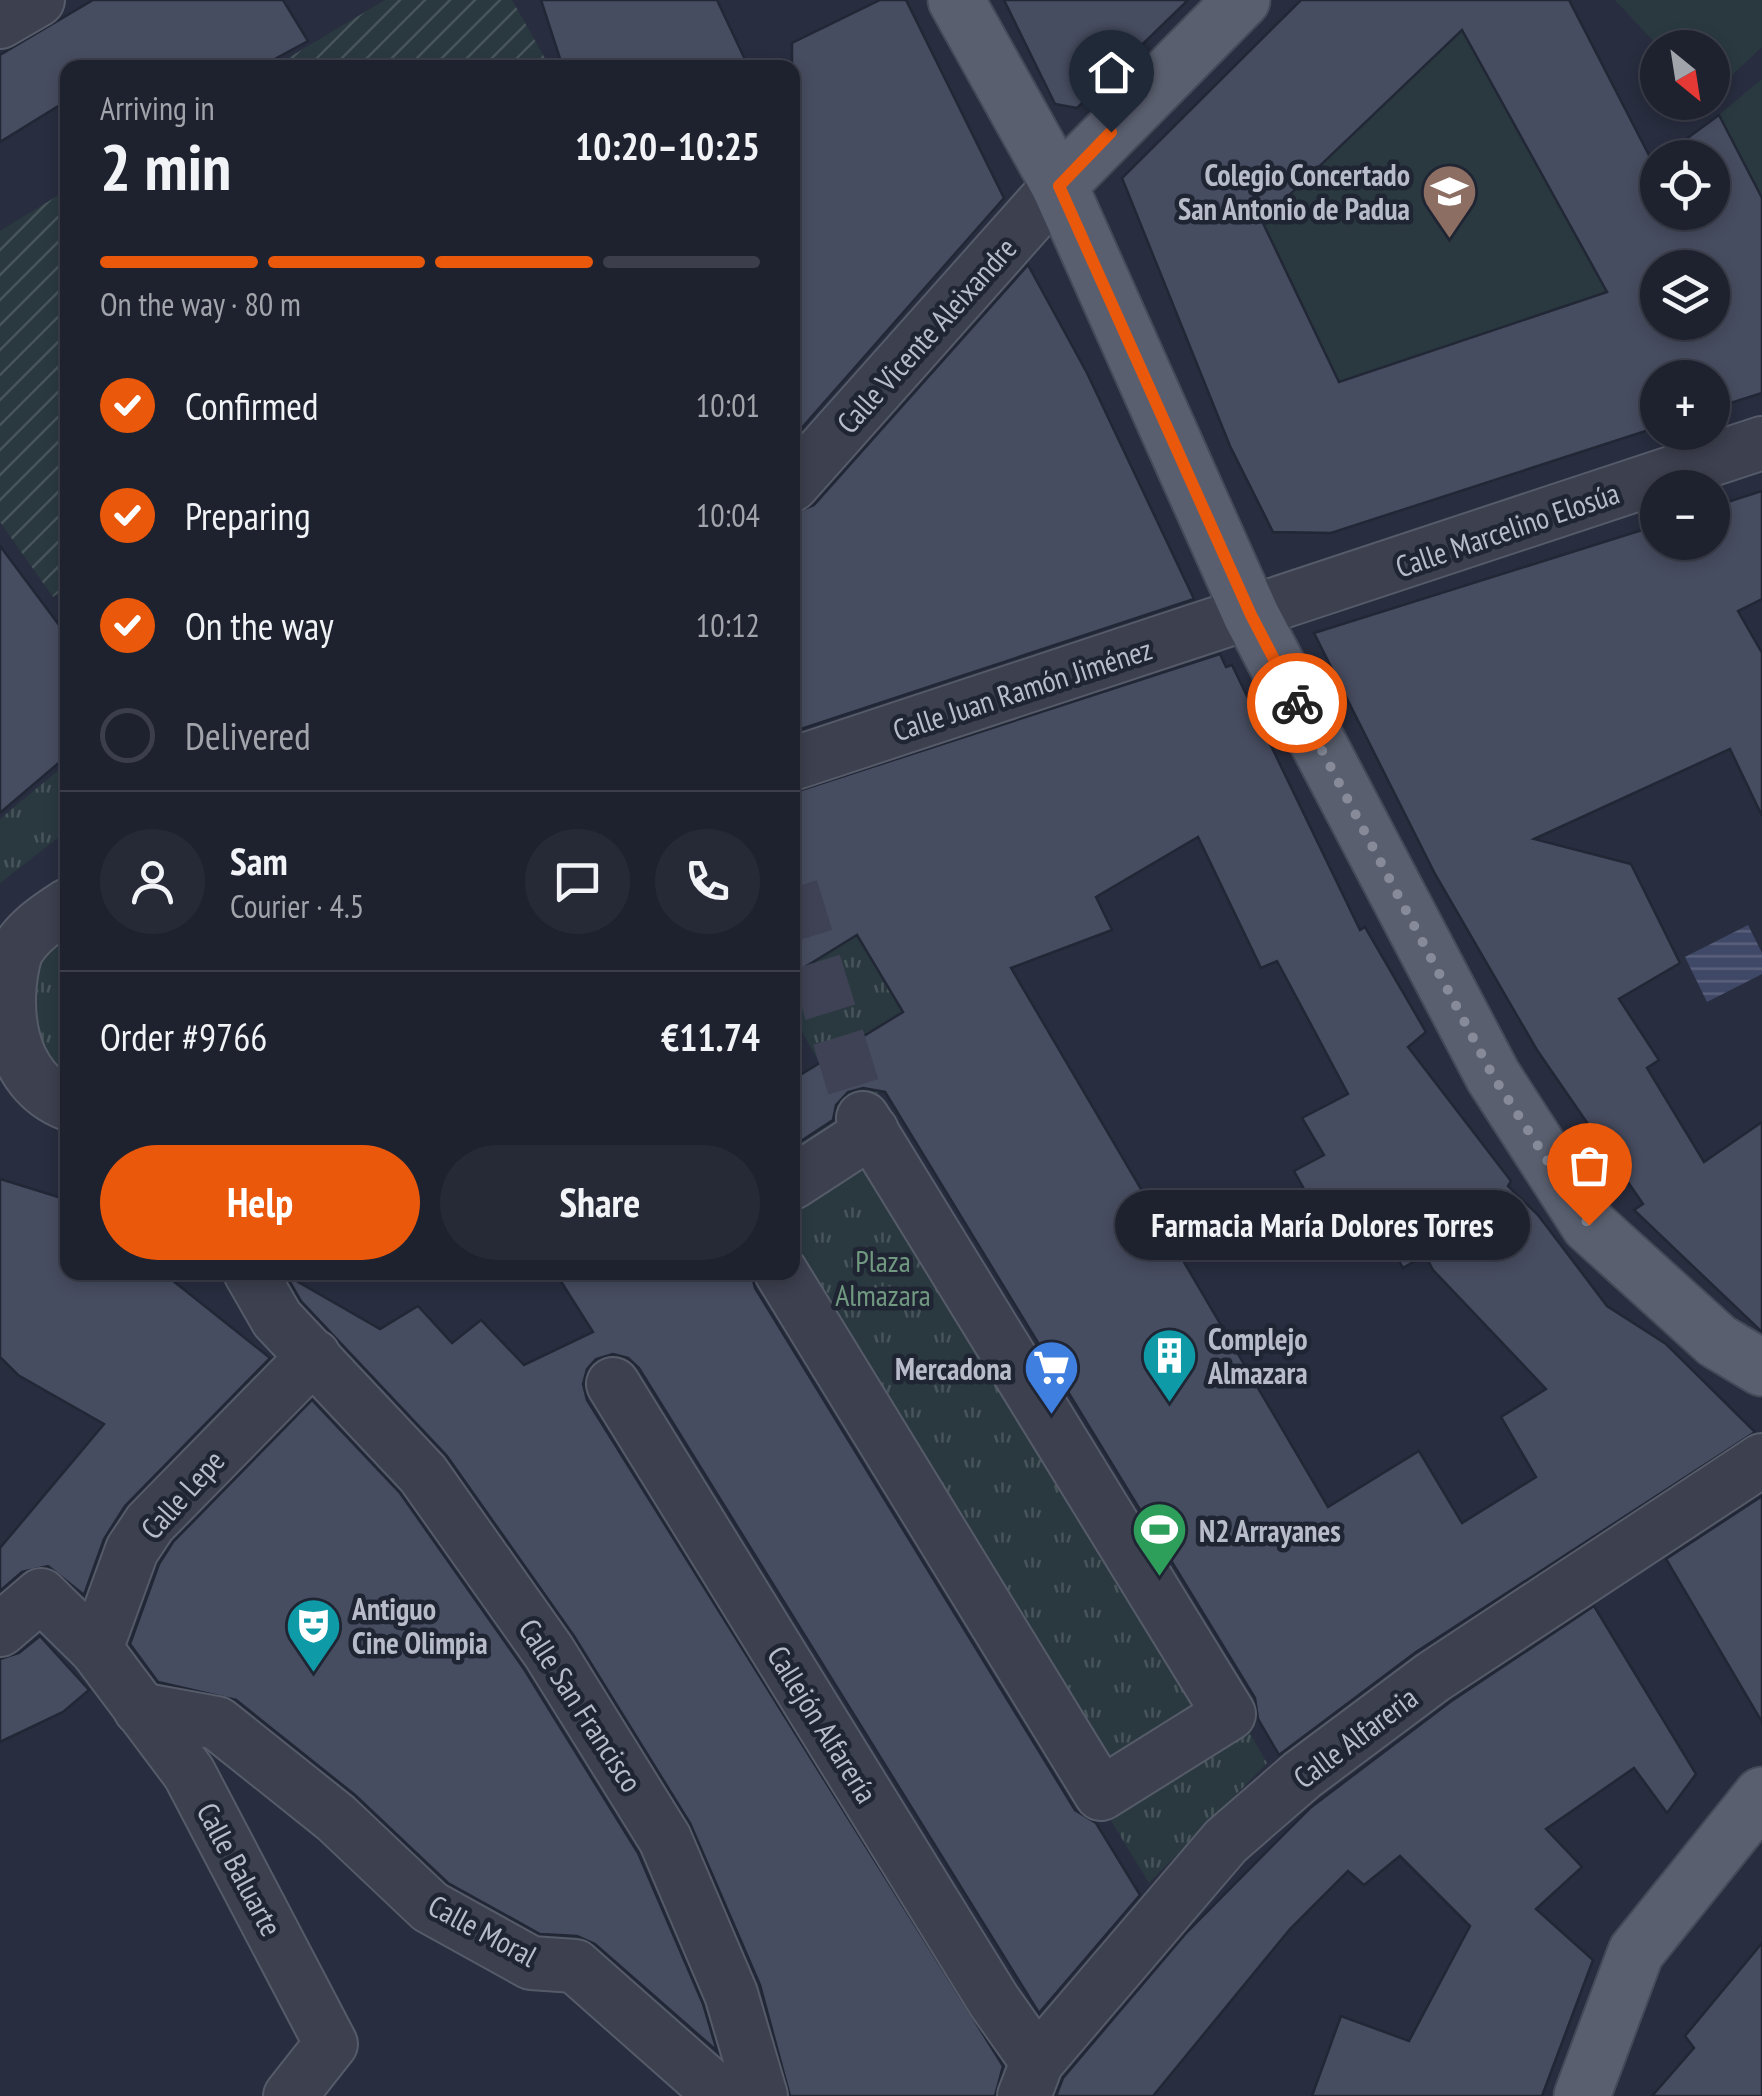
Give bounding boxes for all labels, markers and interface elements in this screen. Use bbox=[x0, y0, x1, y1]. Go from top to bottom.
pin bbox=[1069, 30, 1154, 133]
north arrow bbox=[1640, 30, 1730, 120]
map controls bbox=[1640, 30, 1730, 560]
icon: home bbox=[1084, 45, 1139, 100]
text: Arriving in bbox=[100, 87, 215, 129]
text: 10:20–10:25 bbox=[575, 121, 760, 170]
text: 2 min bbox=[100, 124, 231, 208]
button: locate bbox=[1640, 140, 1730, 230]
place label: Colegio Concertado San Antonio de Padua bbox=[1178, 155, 1410, 228]
school or university icon: Colegio Concertado San Antonio de Padua bbox=[1419, 161, 1479, 240]
street label: Calle Vicente Aleixandre bbox=[828, 229, 1024, 441]
button: layers bbox=[1640, 250, 1730, 340]
text: On the way · 80 m bbox=[100, 283, 301, 325]
button: + bbox=[1640, 360, 1730, 450]
icon: check bbox=[100, 378, 155, 433]
text: Confirmed bbox=[185, 381, 318, 430]
text: 10:01 bbox=[696, 384, 760, 426]
button: − bbox=[1640, 470, 1730, 560]
street label: Calle Marcelino Elosúa bbox=[1390, 472, 1624, 586]
icon: check bbox=[100, 488, 155, 543]
text: Preparing bbox=[185, 491, 311, 540]
text: 10:04 bbox=[696, 494, 760, 536]
icon: check bbox=[100, 598, 155, 653]
text: On the way bbox=[185, 601, 333, 650]
text: 10:12 bbox=[696, 604, 760, 646]
street label: Calle Juan Ramón Jiménez bbox=[888, 629, 1156, 749]
courier bbox=[1247, 653, 1347, 753]
icon: bike bbox=[1270, 676, 1325, 731]
text: Delivered bbox=[185, 711, 311, 760]
button: person bbox=[100, 829, 205, 934]
button: chat bbox=[525, 829, 630, 934]
button: phone bbox=[655, 829, 760, 934]
text: Sam bbox=[230, 836, 288, 885]
text: Courier · 4.5 bbox=[230, 885, 364, 927]
text: Order #9766 bbox=[100, 1012, 267, 1061]
text: €11.74 bbox=[661, 1012, 760, 1061]
pin bbox=[1547, 1123, 1632, 1226]
icon: bag bbox=[1562, 1138, 1617, 1193]
button: Help bbox=[100, 1145, 420, 1260]
button: Share bbox=[440, 1145, 760, 1260]
callout: Farmacia María Dolores Torres bbox=[1114, 1190, 1529, 1260]
text: Farmacia María Dolores Torres bbox=[1151, 1204, 1494, 1246]
park label: Plaza Almazara bbox=[835, 1241, 931, 1314]
place label: Complejo Almazara bbox=[1207, 1319, 1308, 1392]
building icon: Complejo Almazara bbox=[1139, 1325, 1199, 1404]
supermarket icon: Mercadona bbox=[1021, 1338, 1081, 1417]
place label: Mercadona bbox=[895, 1349, 1012, 1388]
street label: Calle Lepe bbox=[132, 1441, 232, 1547]
sports icon: N2 Arrayanes bbox=[1130, 1500, 1190, 1579]
place label: N2 Arrayanes bbox=[1199, 1511, 1341, 1550]
place label: Antiguo Cine Olimpia bbox=[351, 1589, 488, 1662]
theatre icon: Antiguo Cine Olimpia bbox=[283, 1595, 343, 1674]
street label: Calle San Francisco bbox=[511, 1611, 651, 1799]
street label: Callejón Alfarería bbox=[759, 1638, 887, 1810]
street label: Calle Alfareria bbox=[1285, 1678, 1425, 1796]
street label: Calle Baluarte bbox=[189, 1796, 291, 1942]
street label: Calle Moral bbox=[422, 1885, 544, 1975]

